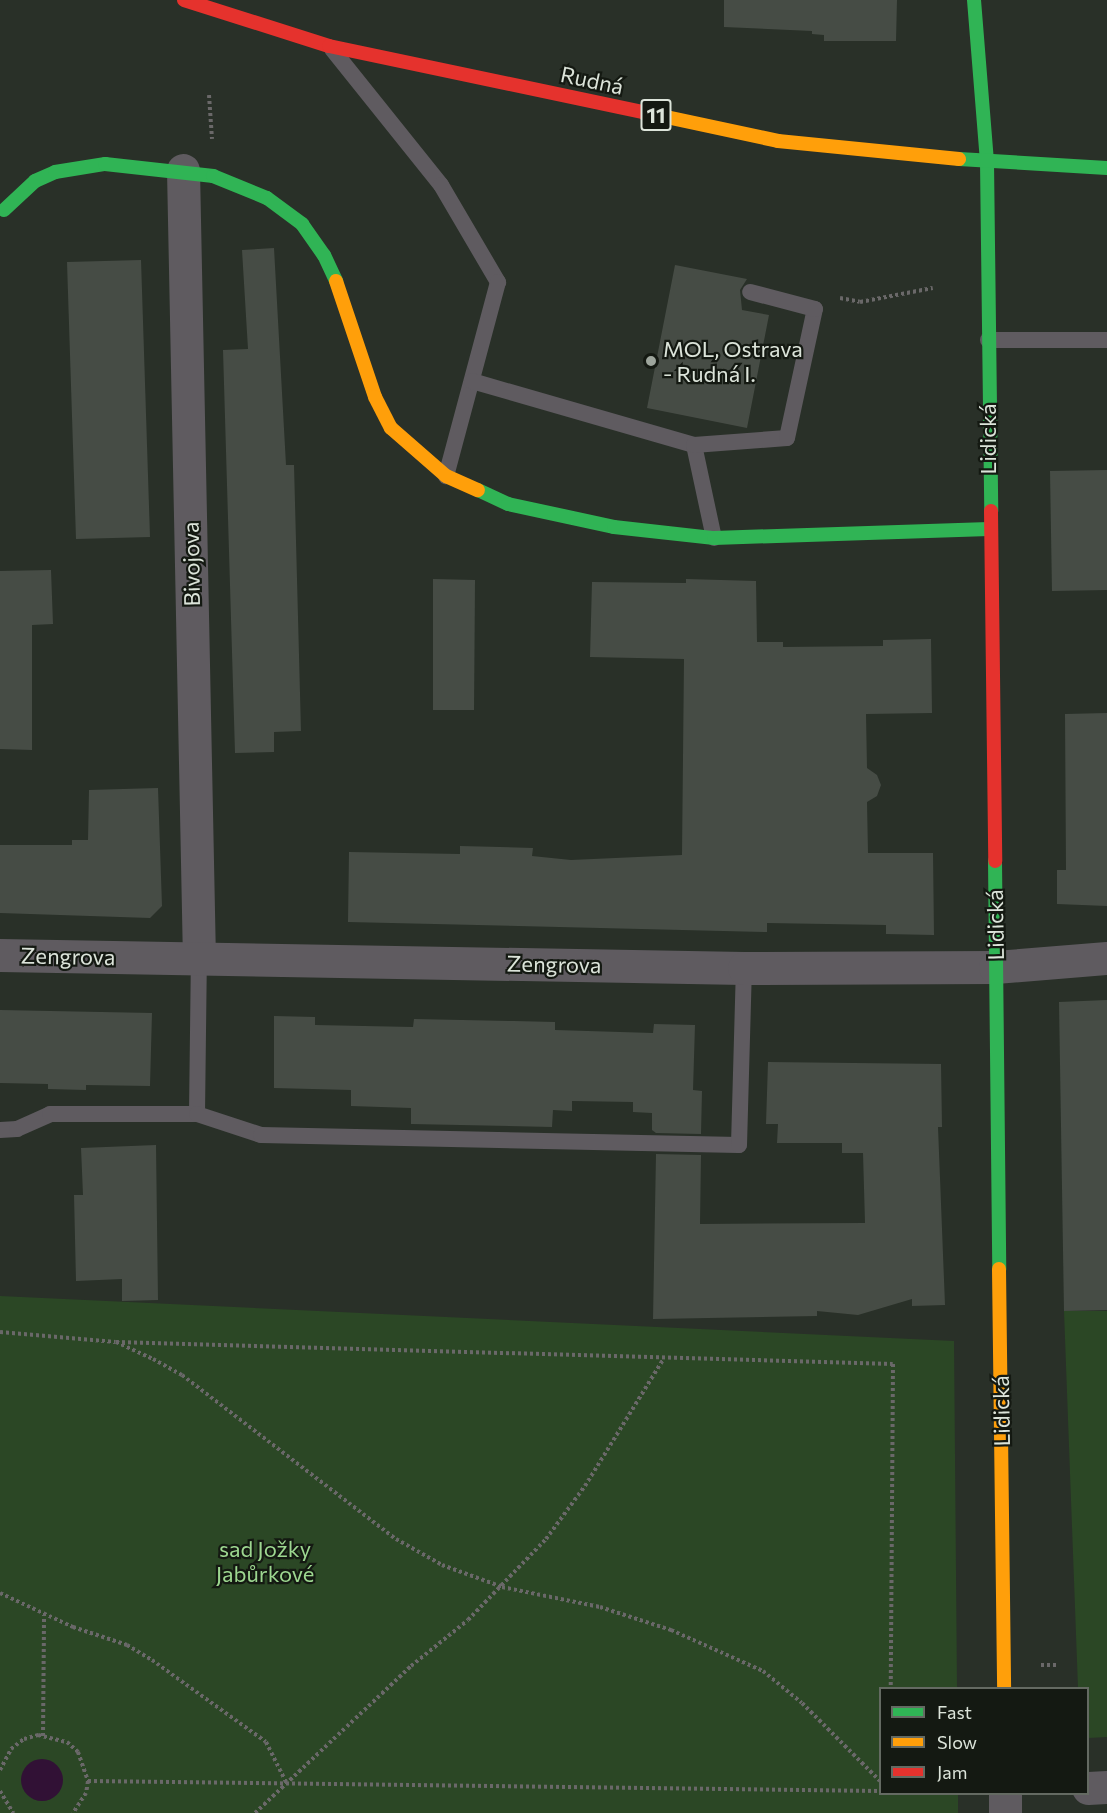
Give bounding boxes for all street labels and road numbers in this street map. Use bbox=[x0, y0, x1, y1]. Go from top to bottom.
street label: Rudná bbox=[558, 60, 626, 100]
road number: 11 bbox=[640, 97, 672, 133]
street label: Lidická bbox=[975, 404, 1001, 474]
street label: Bivojova bbox=[177, 521, 205, 607]
street label: Lidická bbox=[981, 889, 1009, 961]
street label: Zengrova bbox=[20, 942, 116, 970]
street label: Zengrova bbox=[506, 950, 602, 978]
street label: Lidická bbox=[987, 1375, 1015, 1447]

